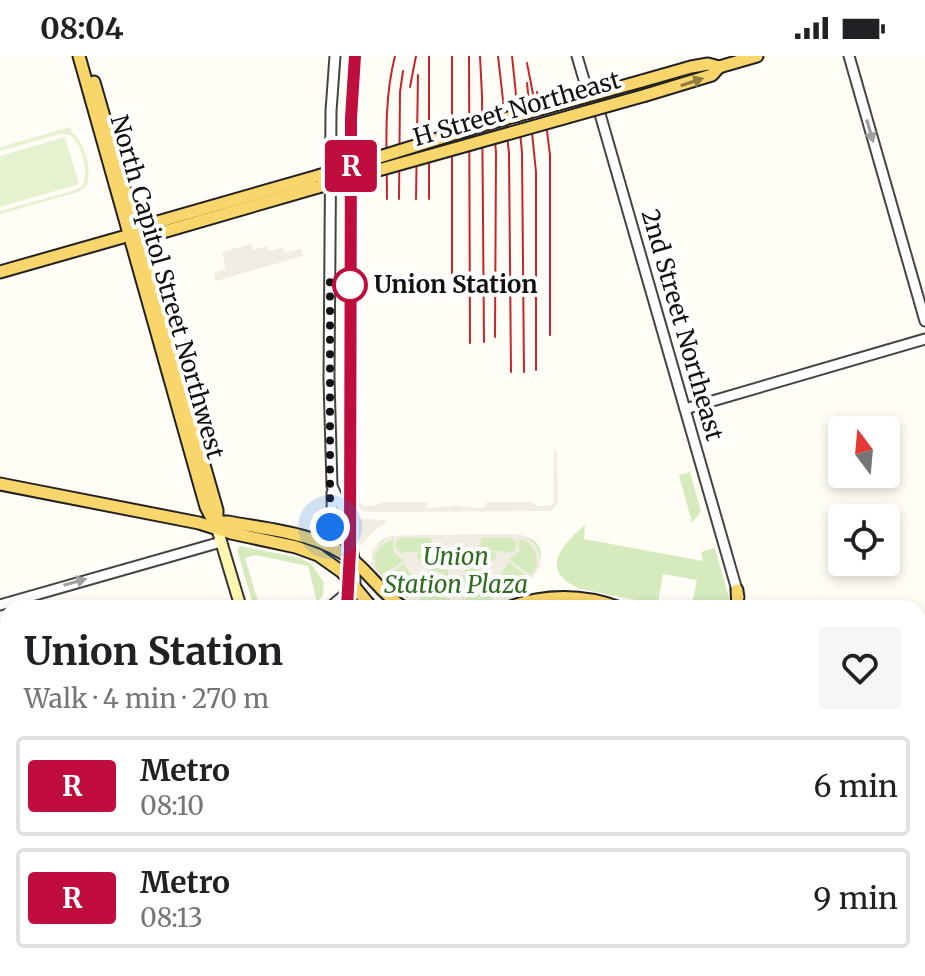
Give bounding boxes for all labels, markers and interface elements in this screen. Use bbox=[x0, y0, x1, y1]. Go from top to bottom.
text: 08:04 bbox=[40, 9, 123, 47]
street label: H Street Northeast bbox=[410, 64, 625, 153]
one-way arrow bbox=[681, 75, 705, 87]
street label: North Capitol Street Northwest bbox=[103, 111, 232, 463]
one-way arrow bbox=[864, 120, 877, 144]
line badge: R bbox=[325, 140, 377, 192]
text: R bbox=[341, 148, 361, 184]
street label: 2nd Street Northeast bbox=[635, 206, 731, 445]
marker: Union Station bbox=[333, 268, 367, 302]
place label: Union Station bbox=[374, 269, 538, 300]
north arrow bbox=[828, 416, 900, 488]
map controls bbox=[828, 416, 900, 576]
button: locate bbox=[828, 504, 900, 576]
your location bbox=[310, 507, 350, 547]
park label: Union Station Plaza bbox=[384, 541, 528, 600]
one-way arrow bbox=[62, 576, 87, 588]
button: heart bbox=[818, 626, 902, 710]
text: Union Station bbox=[24, 628, 283, 675]
text: Walk · 4 min · 270 m bbox=[24, 682, 269, 715]
text: Metro bbox=[140, 751, 230, 789]
text: 6 min bbox=[813, 767, 898, 805]
text: R bbox=[62, 768, 82, 804]
text: 08:10 bbox=[140, 789, 204, 822]
text: Metro bbox=[140, 863, 230, 901]
text: 9 min bbox=[813, 879, 898, 917]
text: R bbox=[62, 880, 82, 916]
text: 08:13 bbox=[140, 901, 203, 934]

